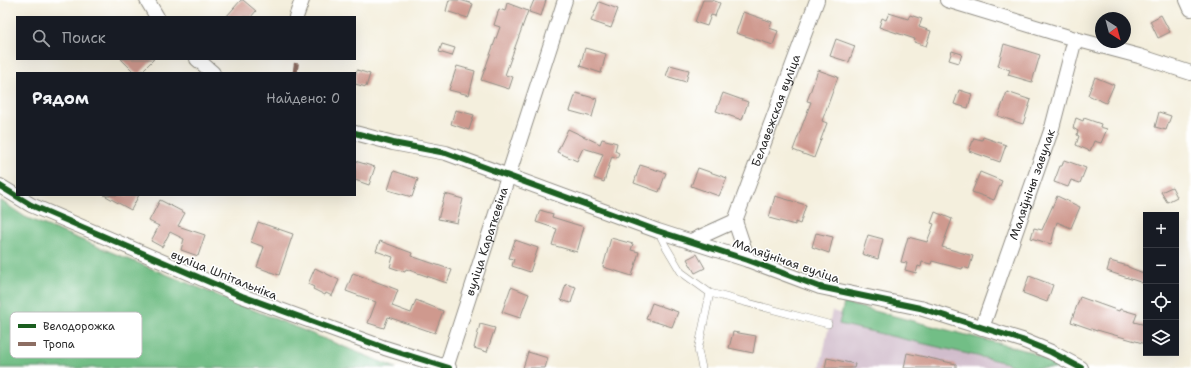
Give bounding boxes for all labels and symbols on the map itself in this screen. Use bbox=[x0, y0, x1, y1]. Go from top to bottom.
north arrow bbox=[1095, 12, 1131, 48]
street label: Белавежская вуліца bbox=[748, 52, 804, 169]
street label: Маляўнічы завулак bbox=[1005, 126, 1059, 242]
street label: вуліца Караткевіча bbox=[462, 185, 512, 298]
street label: Маляўнічая вуліца bbox=[730, 235, 842, 287]
street label: вуліца Шпітальніка bbox=[168, 246, 280, 304]
legend bbox=[10, 312, 142, 358]
text: Велодорожка bbox=[43, 319, 115, 334]
text: Тропа bbox=[43, 337, 75, 352]

